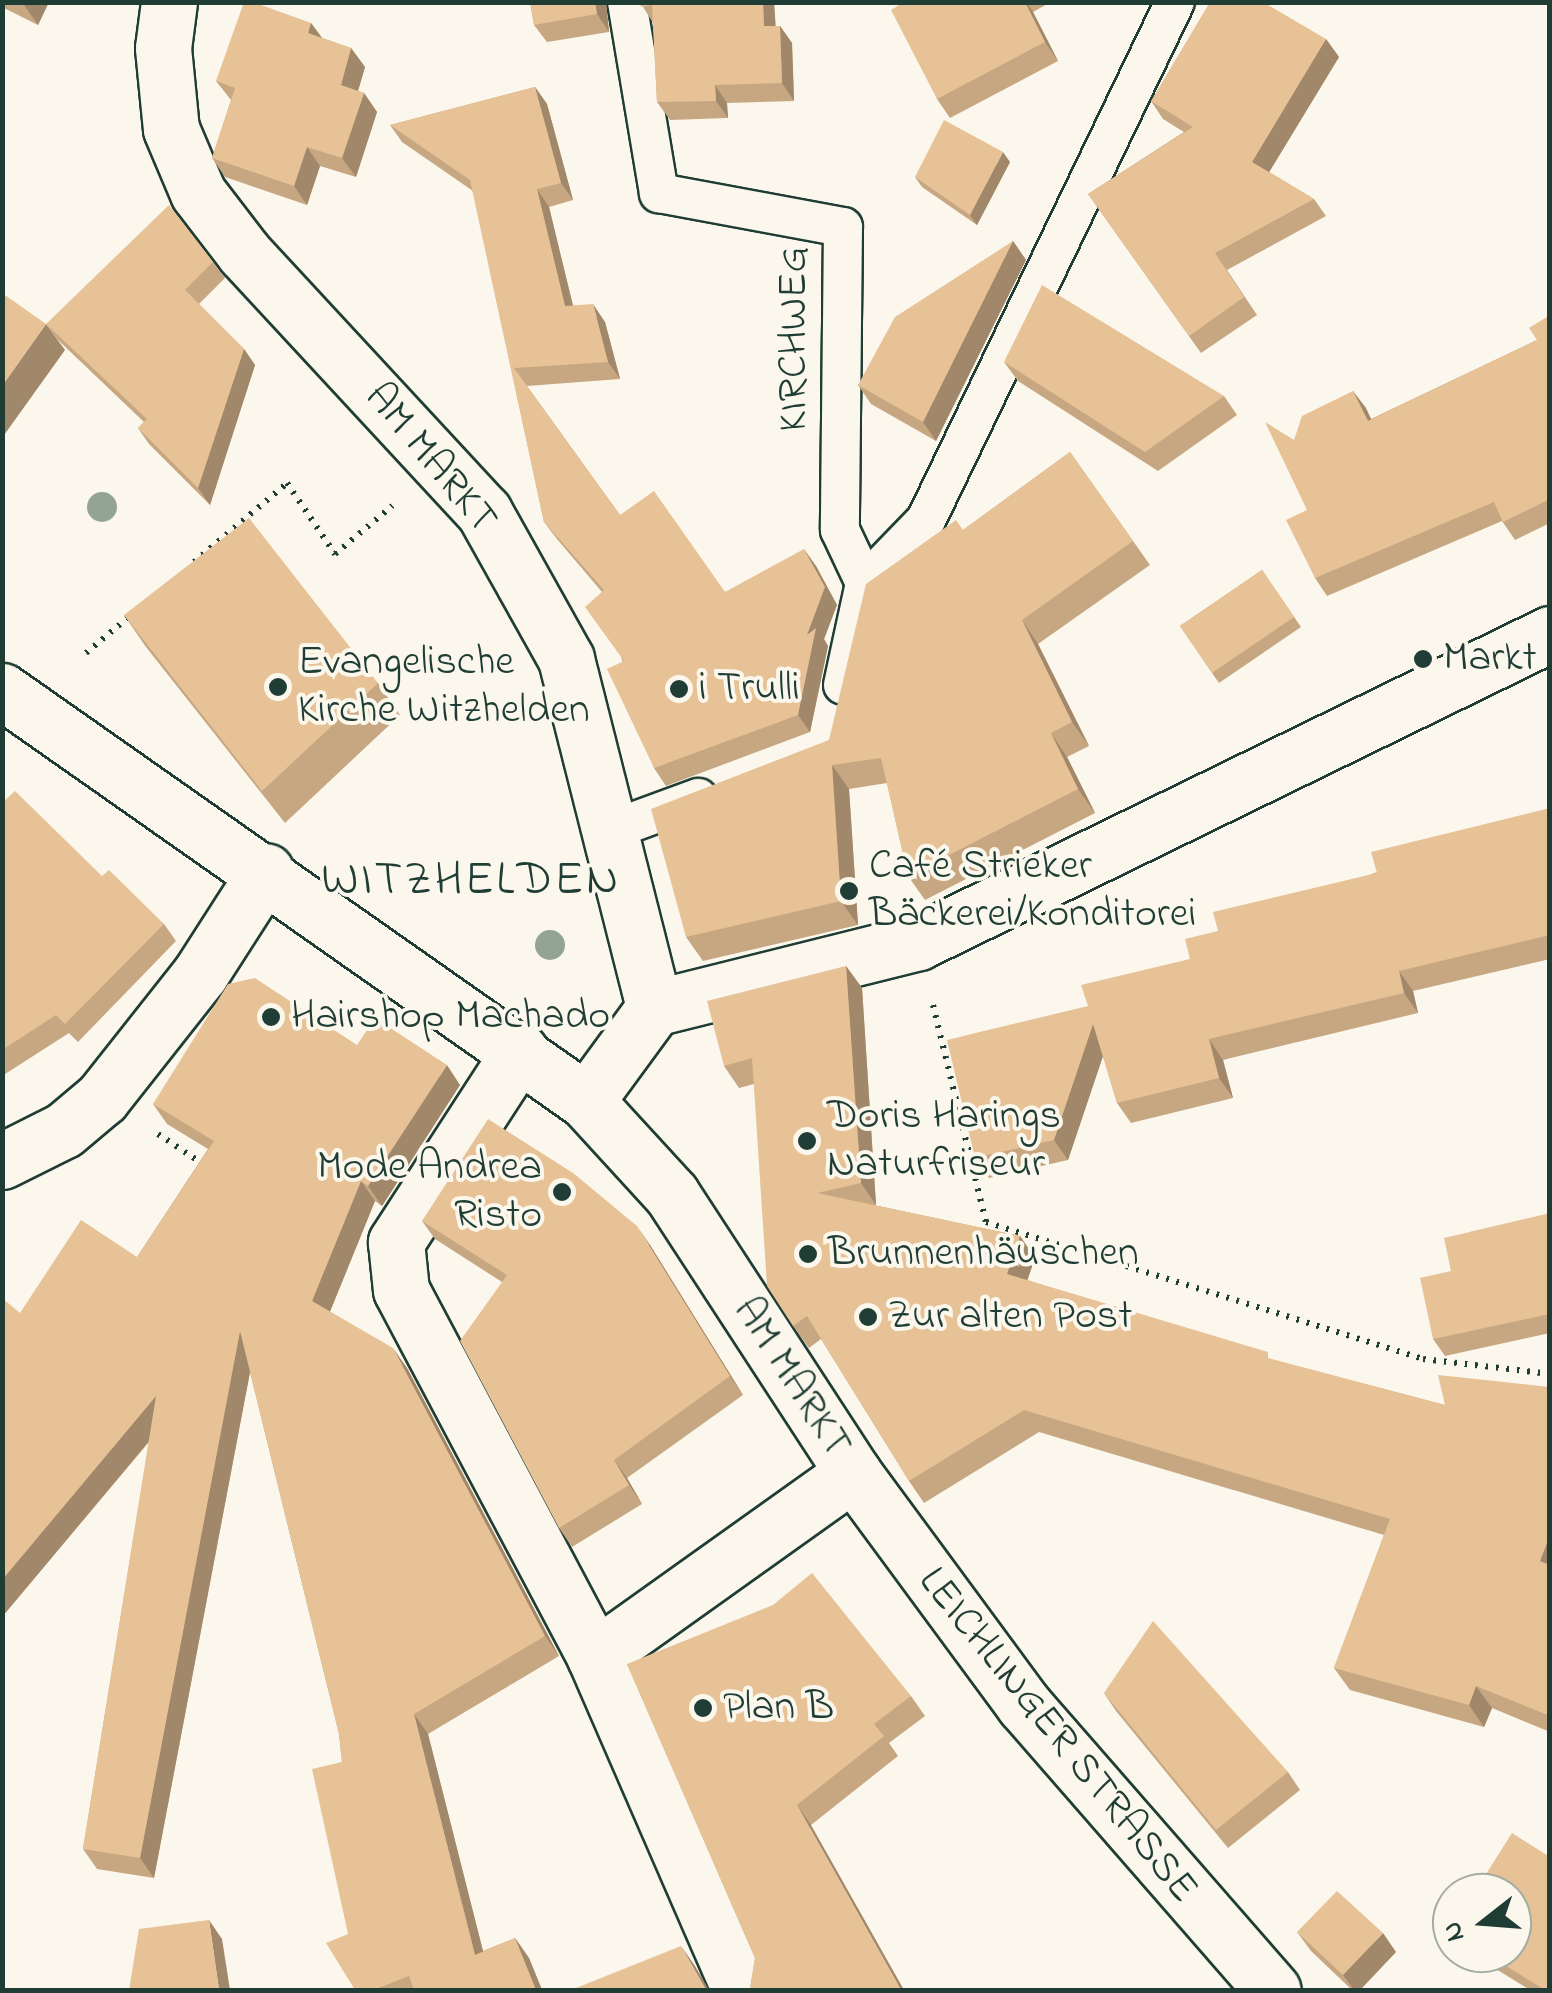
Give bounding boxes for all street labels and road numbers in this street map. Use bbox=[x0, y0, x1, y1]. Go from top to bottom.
street label: KIRCHWEG bbox=[770, 246, 820, 432]
street label: AM MARKT bbox=[353, 374, 507, 544]
street label: AM MARKT bbox=[721, 1288, 861, 1468]
street label: LEICHLINGER STRASSE bbox=[906, 1558, 1208, 1914]

